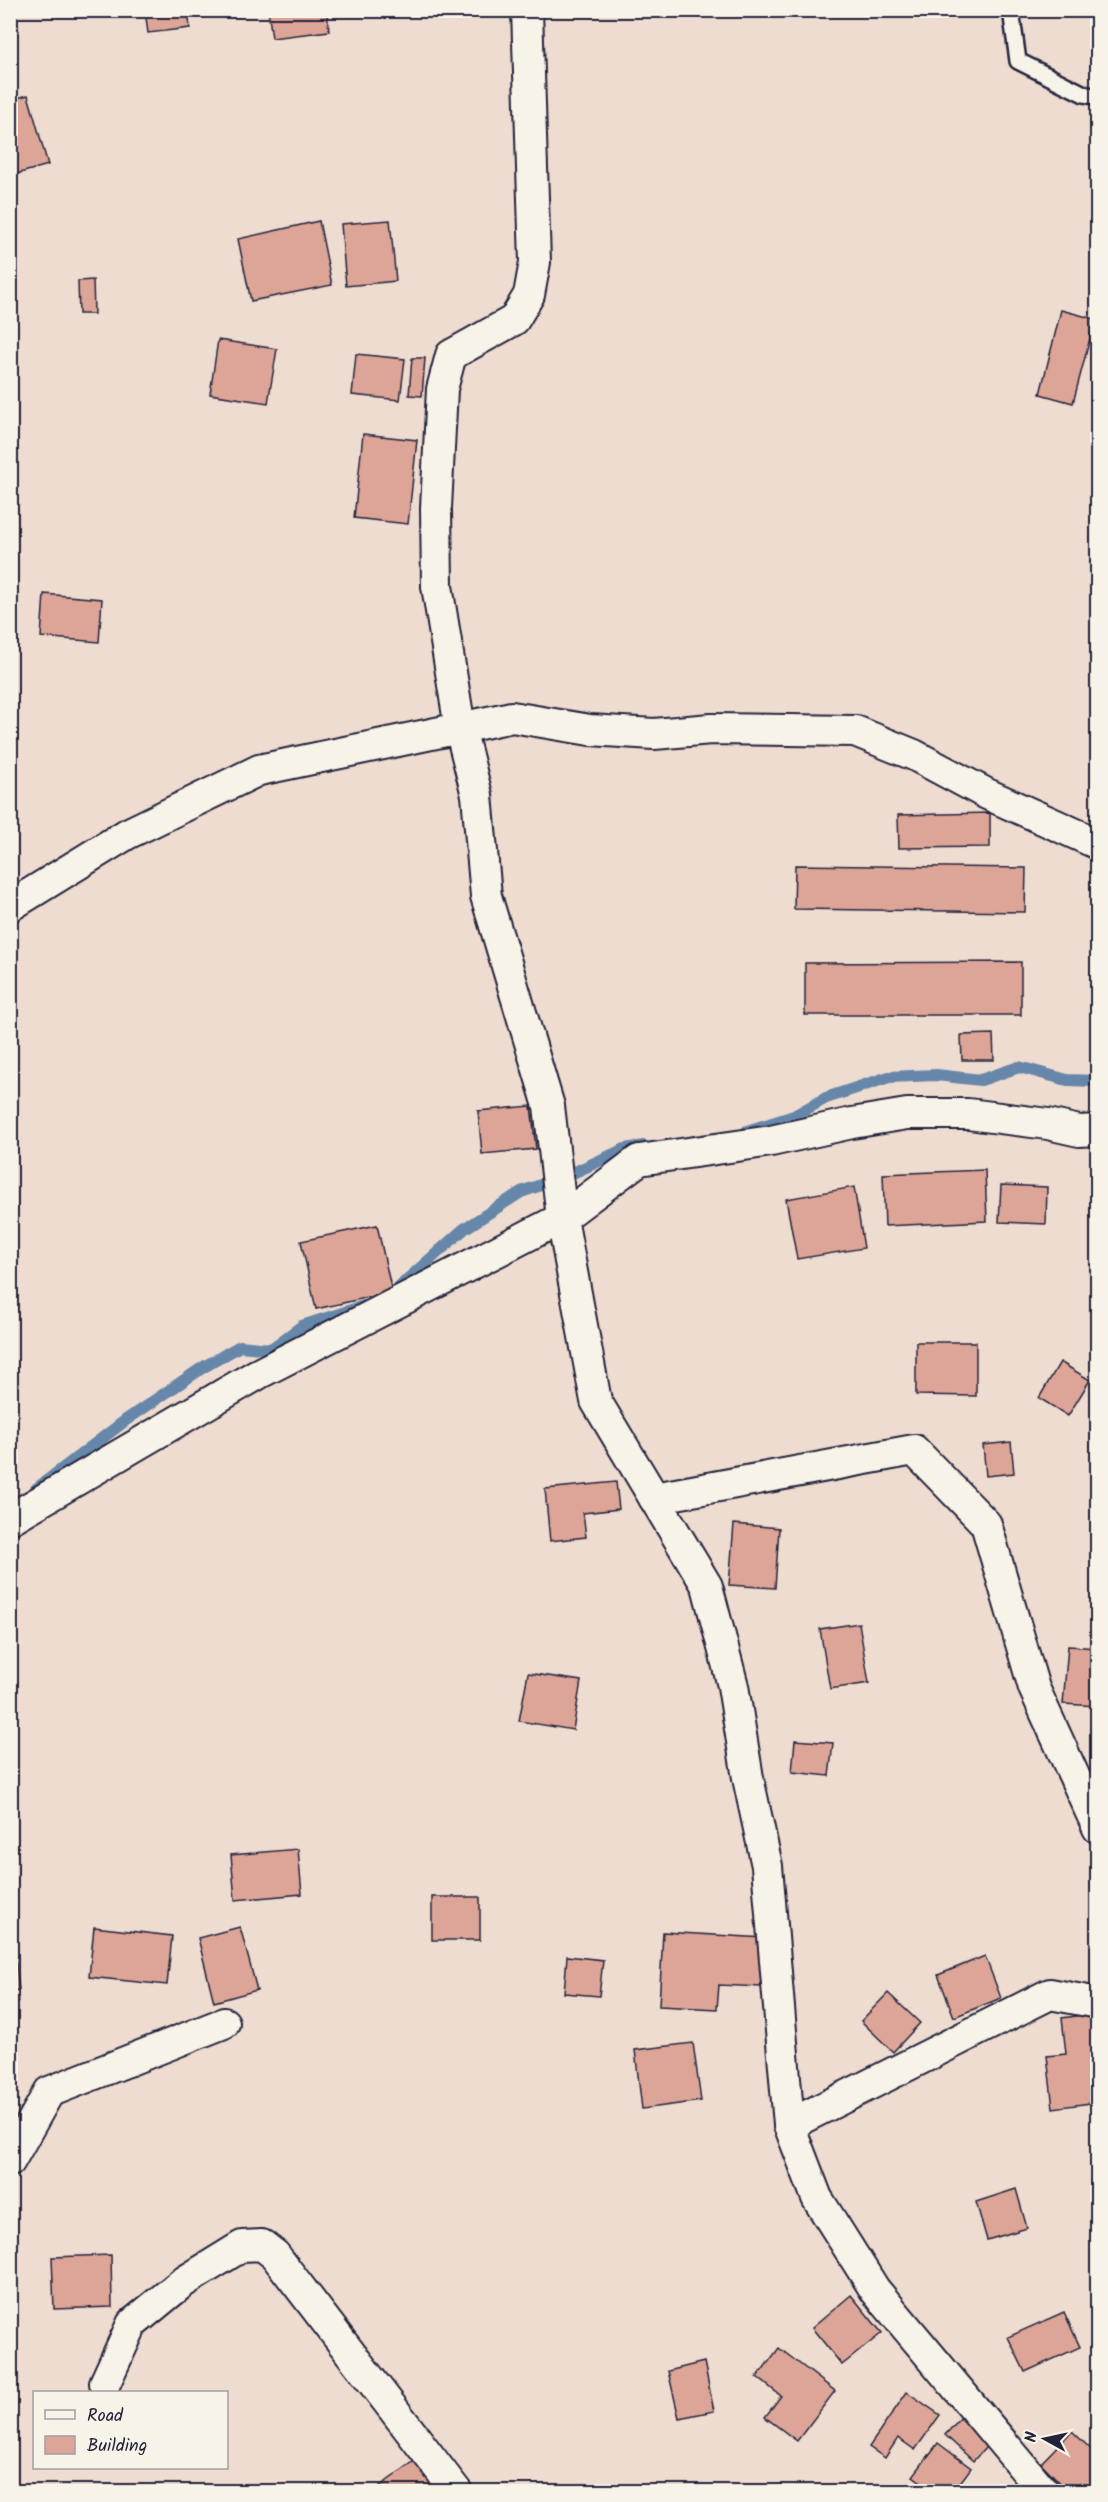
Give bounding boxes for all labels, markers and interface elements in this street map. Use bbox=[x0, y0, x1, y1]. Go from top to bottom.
legend bbox=[33, 2391, 228, 2469]
text: Road bbox=[87, 2402, 124, 2431]
north arrow bbox=[1015, 2409, 1075, 2469]
text: N bbox=[1019, 2430, 1045, 2444]
text: Building bbox=[87, 2432, 147, 2461]

